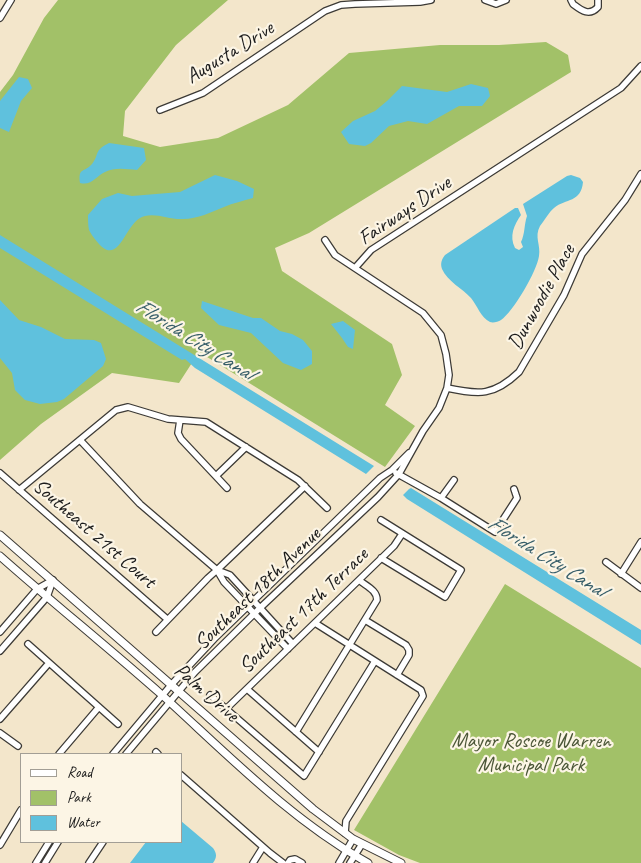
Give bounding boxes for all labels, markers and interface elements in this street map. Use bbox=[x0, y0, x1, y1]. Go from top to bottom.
street label: Augusta Drive bbox=[181, 16, 279, 90]
street label: Fairways Drive bbox=[354, 171, 456, 251]
street label: Dunwoodie Place bbox=[503, 240, 581, 354]
water label: Florida City Canal bbox=[130, 293, 258, 387]
street label: Southeast 21st Court bbox=[27, 474, 161, 594]
water label: Florida City Canal bbox=[482, 510, 610, 604]
street label: Southeast 18th Avenue bbox=[190, 522, 326, 656]
street label: Southeast 17th Terrace bbox=[234, 543, 374, 679]
street label: Palm Drive bbox=[169, 658, 243, 728]
park label: Mayor Roscoe Warren Municipal Park bbox=[451, 728, 611, 778]
legend bbox=[20, 753, 182, 843]
text: Road bbox=[67, 763, 92, 782]
text: Park bbox=[67, 788, 91, 807]
text: Water bbox=[67, 813, 100, 832]

